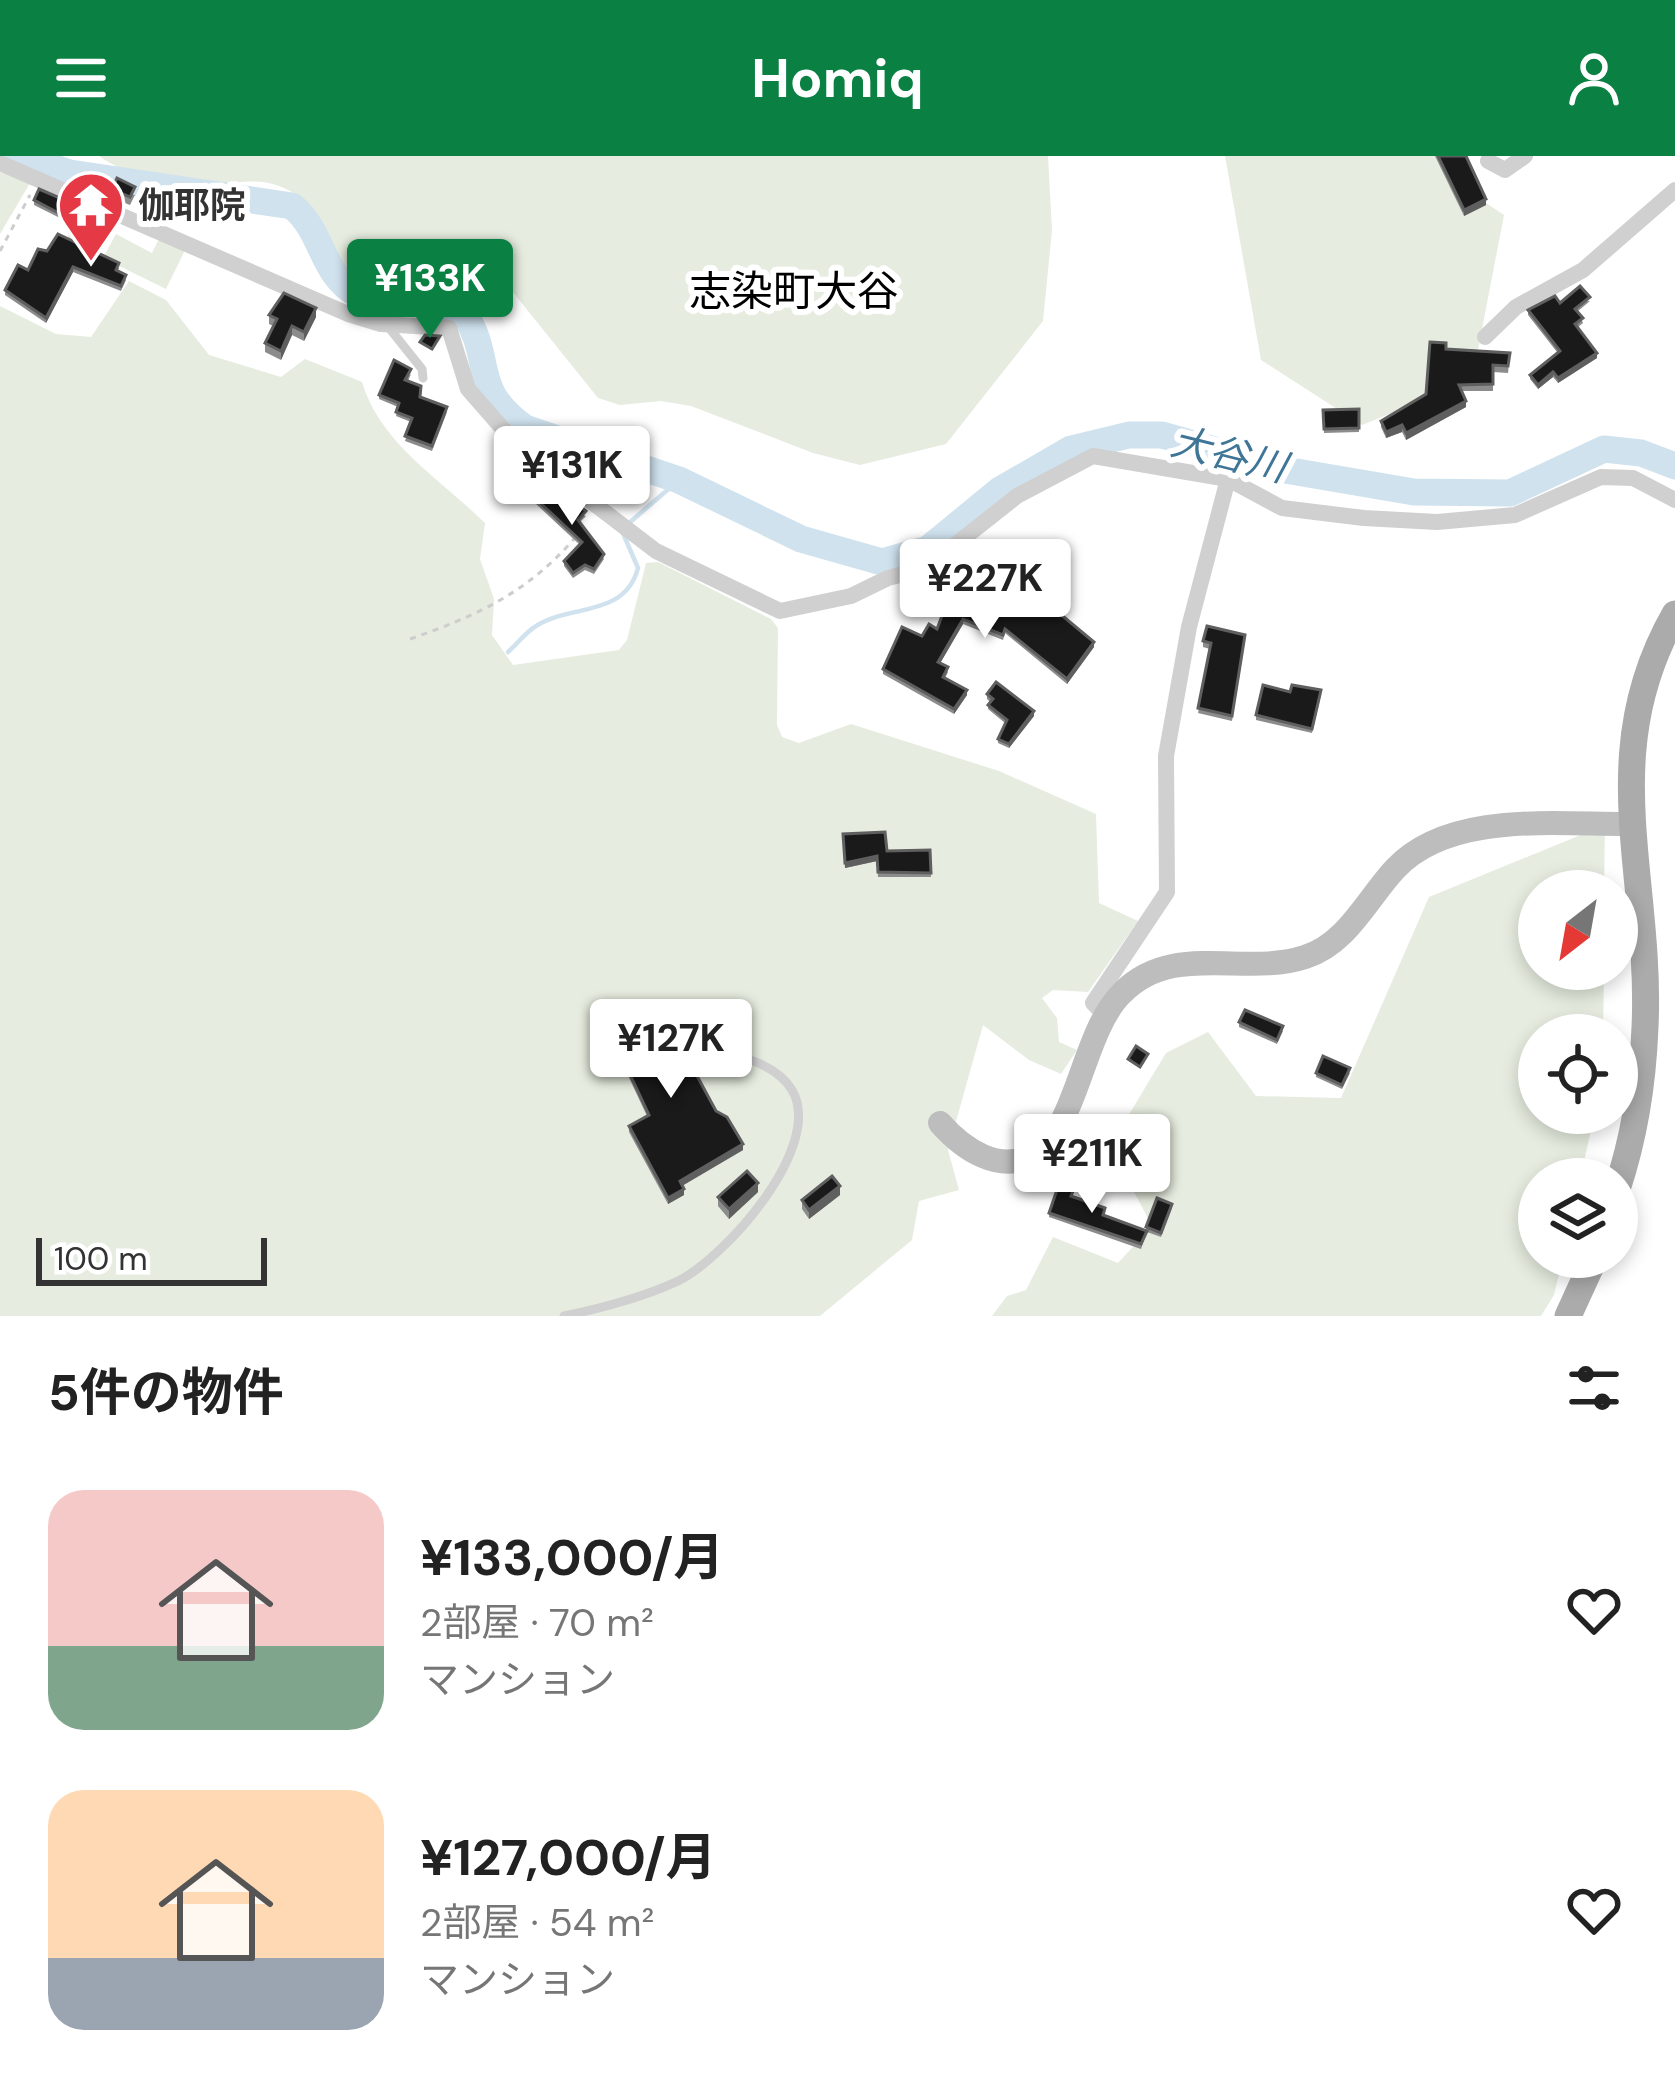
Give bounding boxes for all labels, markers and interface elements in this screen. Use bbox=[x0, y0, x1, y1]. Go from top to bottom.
text: Homiq bbox=[751, 43, 924, 114]
icon: menu bbox=[48, 45, 114, 111]
icon: person bbox=[1561, 45, 1627, 111]
temple icon: 伽耶院 bbox=[56, 170, 126, 264]
place label: 伽耶院 bbox=[138, 182, 246, 229]
pin: ¥133K bbox=[346, 239, 514, 341]
text: ¥133K bbox=[374, 252, 486, 303]
district label: 志染町大谷 bbox=[689, 264, 899, 319]
water label: 大谷川 bbox=[1166, 416, 1296, 494]
pin: ¥131K bbox=[488, 426, 656, 528]
text: ¥131K bbox=[521, 439, 623, 490]
pin: ¥227K bbox=[901, 539, 1069, 641]
text: ¥227K bbox=[927, 552, 1043, 603]
north arrow bbox=[1518, 870, 1638, 990]
map controls bbox=[1518, 870, 1638, 1278]
pin: ¥127K bbox=[587, 999, 755, 1101]
text: ¥127K bbox=[617, 1012, 725, 1063]
button: locate bbox=[1518, 1014, 1638, 1134]
pin: ¥211K bbox=[1008, 1114, 1176, 1216]
text: ¥211K bbox=[1041, 1127, 1143, 1178]
button: layers bbox=[1518, 1158, 1638, 1278]
scale bar bbox=[36, 1232, 267, 1285]
text: 100 m bbox=[54, 1237, 148, 1280]
icon: filters bbox=[1561, 1355, 1627, 1421]
text: 5件の物件 bbox=[48, 1359, 284, 1426]
text: ¥133,000/月 bbox=[420, 1524, 724, 1591]
icon: home bbox=[144, 1538, 288, 1682]
icon: heart bbox=[1561, 1577, 1627, 1643]
text: 2部屋 · 70 m² bbox=[420, 1597, 654, 1648]
text: マンション bbox=[420, 1654, 615, 1705]
text: ¥127,000/月 bbox=[420, 1824, 717, 1891]
icon: home bbox=[144, 1838, 288, 1982]
icon: heart bbox=[1561, 1877, 1627, 1943]
text: 2部屋 · 54 m² bbox=[420, 1897, 654, 1948]
text: マンション bbox=[420, 1954, 615, 2005]

